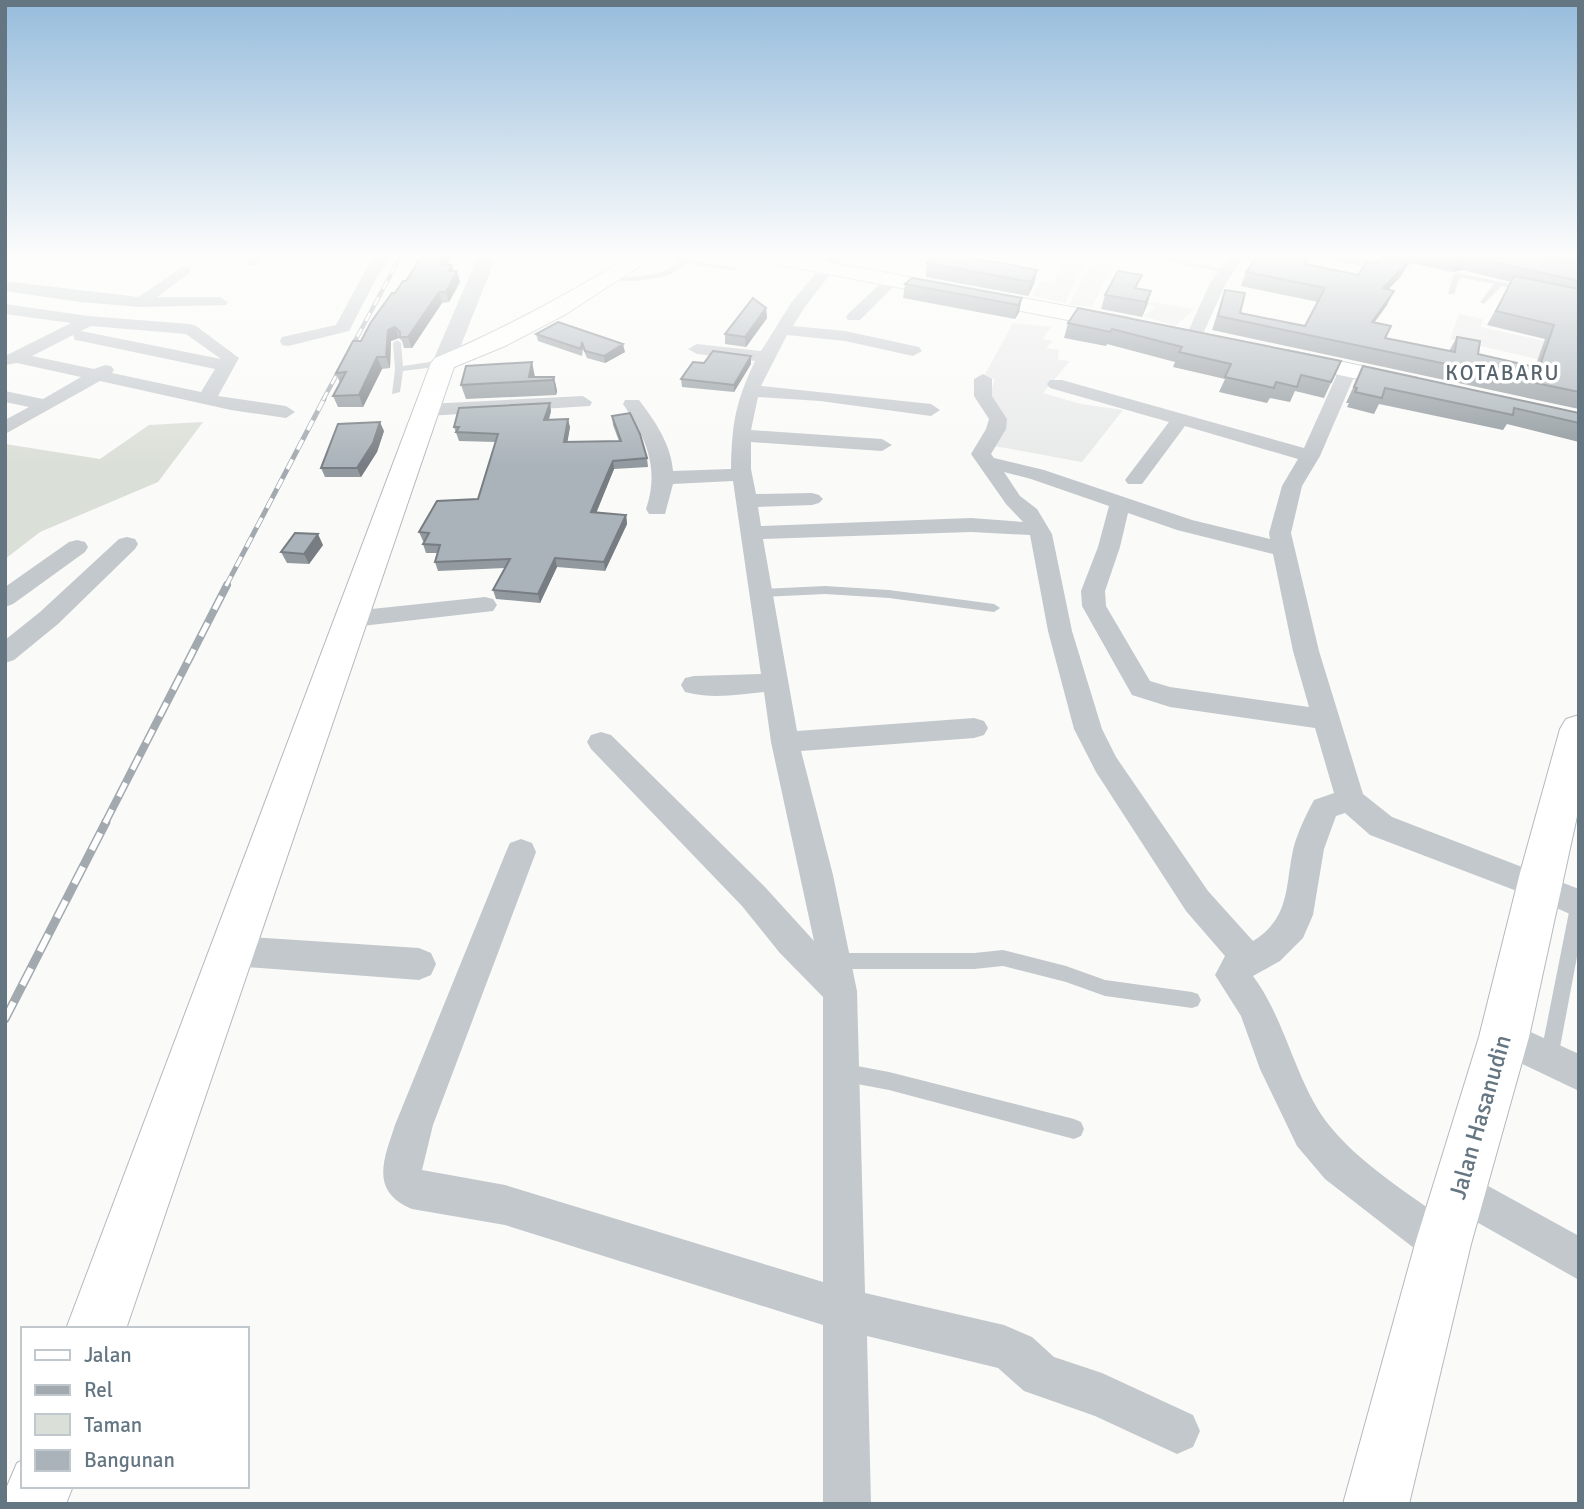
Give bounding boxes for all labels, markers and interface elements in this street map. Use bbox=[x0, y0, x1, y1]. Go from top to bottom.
district label: KOTABARU bbox=[1445, 360, 1561, 386]
street label: Jalan Hasanudin bbox=[1442, 1031, 1518, 1203]
legend bbox=[21, 1327, 248, 1488]
text: Jalan bbox=[84, 1342, 132, 1368]
text: Rel bbox=[84, 1377, 113, 1403]
text: Taman bbox=[84, 1412, 142, 1438]
text: Bangunan bbox=[84, 1447, 175, 1473]

